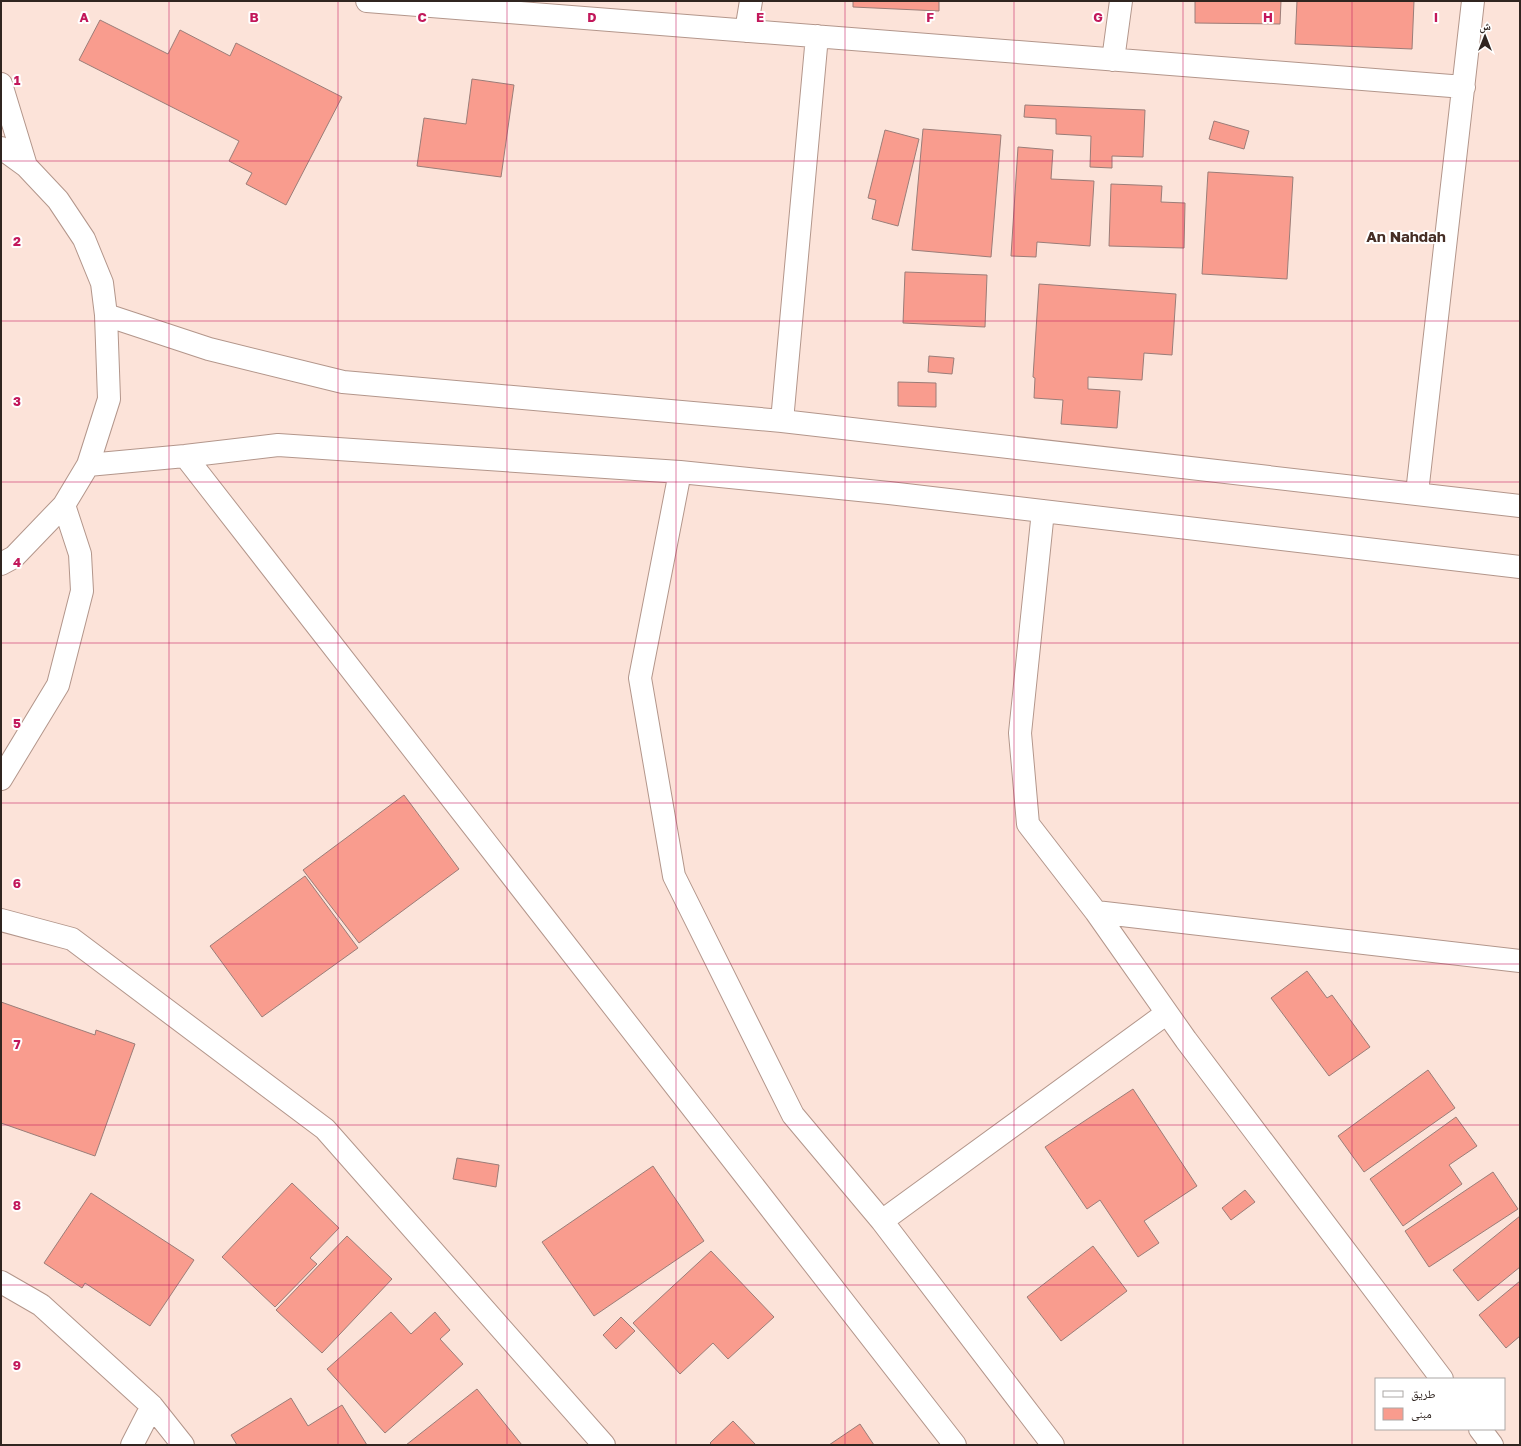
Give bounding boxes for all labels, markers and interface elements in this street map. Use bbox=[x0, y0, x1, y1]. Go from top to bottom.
text: A bbox=[79, 9, 89, 25]
text: B bbox=[249, 9, 259, 25]
text: C bbox=[417, 9, 427, 25]
text: D bbox=[587, 9, 597, 25]
text: E bbox=[756, 9, 764, 25]
text: F bbox=[926, 9, 934, 25]
text: G bbox=[1093, 9, 1103, 25]
text: H bbox=[1263, 9, 1273, 25]
text: I bbox=[1434, 9, 1438, 25]
north arrow bbox=[1465, 16, 1505, 56]
text: ش bbox=[1479, 19, 1491, 34]
text: 1 bbox=[14, 72, 21, 88]
district label: An Nahdah bbox=[1366, 227, 1446, 245]
text: 2 bbox=[13, 233, 21, 249]
text: 3 bbox=[13, 393, 21, 409]
text: 4 bbox=[13, 554, 21, 570]
text: 5 bbox=[13, 715, 21, 731]
text: 6 bbox=[13, 875, 21, 891]
text: 7 bbox=[13, 1036, 21, 1052]
text: 8 bbox=[13, 1197, 21, 1213]
text: 9 bbox=[13, 1357, 21, 1373]
legend bbox=[1375, 1378, 1505, 1430]
text: طريق bbox=[1411, 1386, 1436, 1401]
text: مبنى bbox=[1411, 1406, 1432, 1421]

